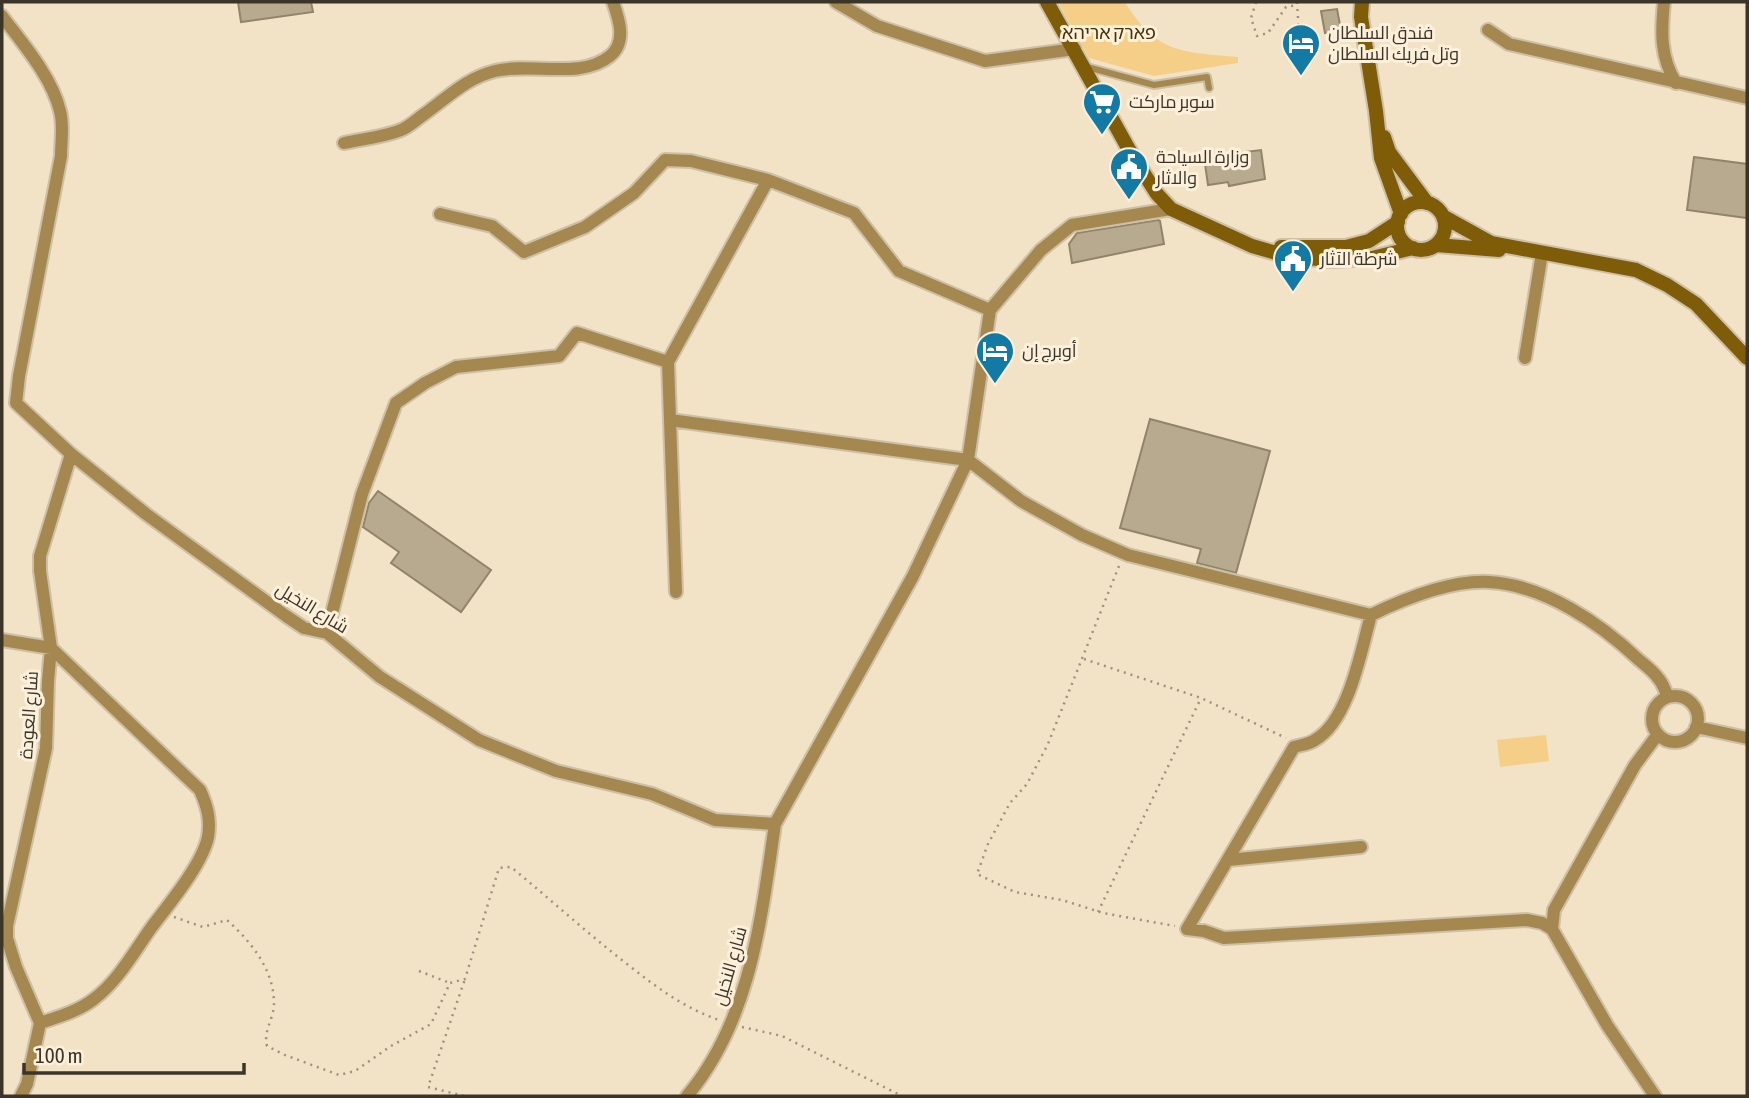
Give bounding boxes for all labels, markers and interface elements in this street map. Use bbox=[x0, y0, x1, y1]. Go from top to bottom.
park label: פארק אריהא bbox=[1062, 22, 1156, 43]
hotel icon: فندق السلطان وتل فريك السلطان bbox=[1280, 22, 1322, 77]
place label: فندق السلطان وتل فريك السلطان bbox=[1328, 22, 1459, 65]
supermarket icon: سوبر ماركت bbox=[1081, 81, 1123, 136]
place label: سوبر ماركت bbox=[1129, 91, 1215, 113]
public building icon: وزارة السياحة والاثار bbox=[1108, 146, 1150, 201]
place label: وزارة السياحة والاثار bbox=[1155, 146, 1249, 189]
public building icon: شرطة الآثار bbox=[1272, 238, 1314, 293]
place label: شرطة الآثار bbox=[1319, 248, 1398, 270]
hotel icon: أوبرج إن bbox=[974, 330, 1016, 385]
place label: أوبرج إن bbox=[1022, 340, 1077, 363]
street label: شارع النخيل bbox=[271, 578, 352, 639]
street label: شارع العودة bbox=[15, 670, 44, 760]
street label: شارع النخيل bbox=[708, 924, 753, 1008]
scale bar bbox=[24, 1032, 245, 1076]
text: 100 m bbox=[35, 1043, 83, 1067]

